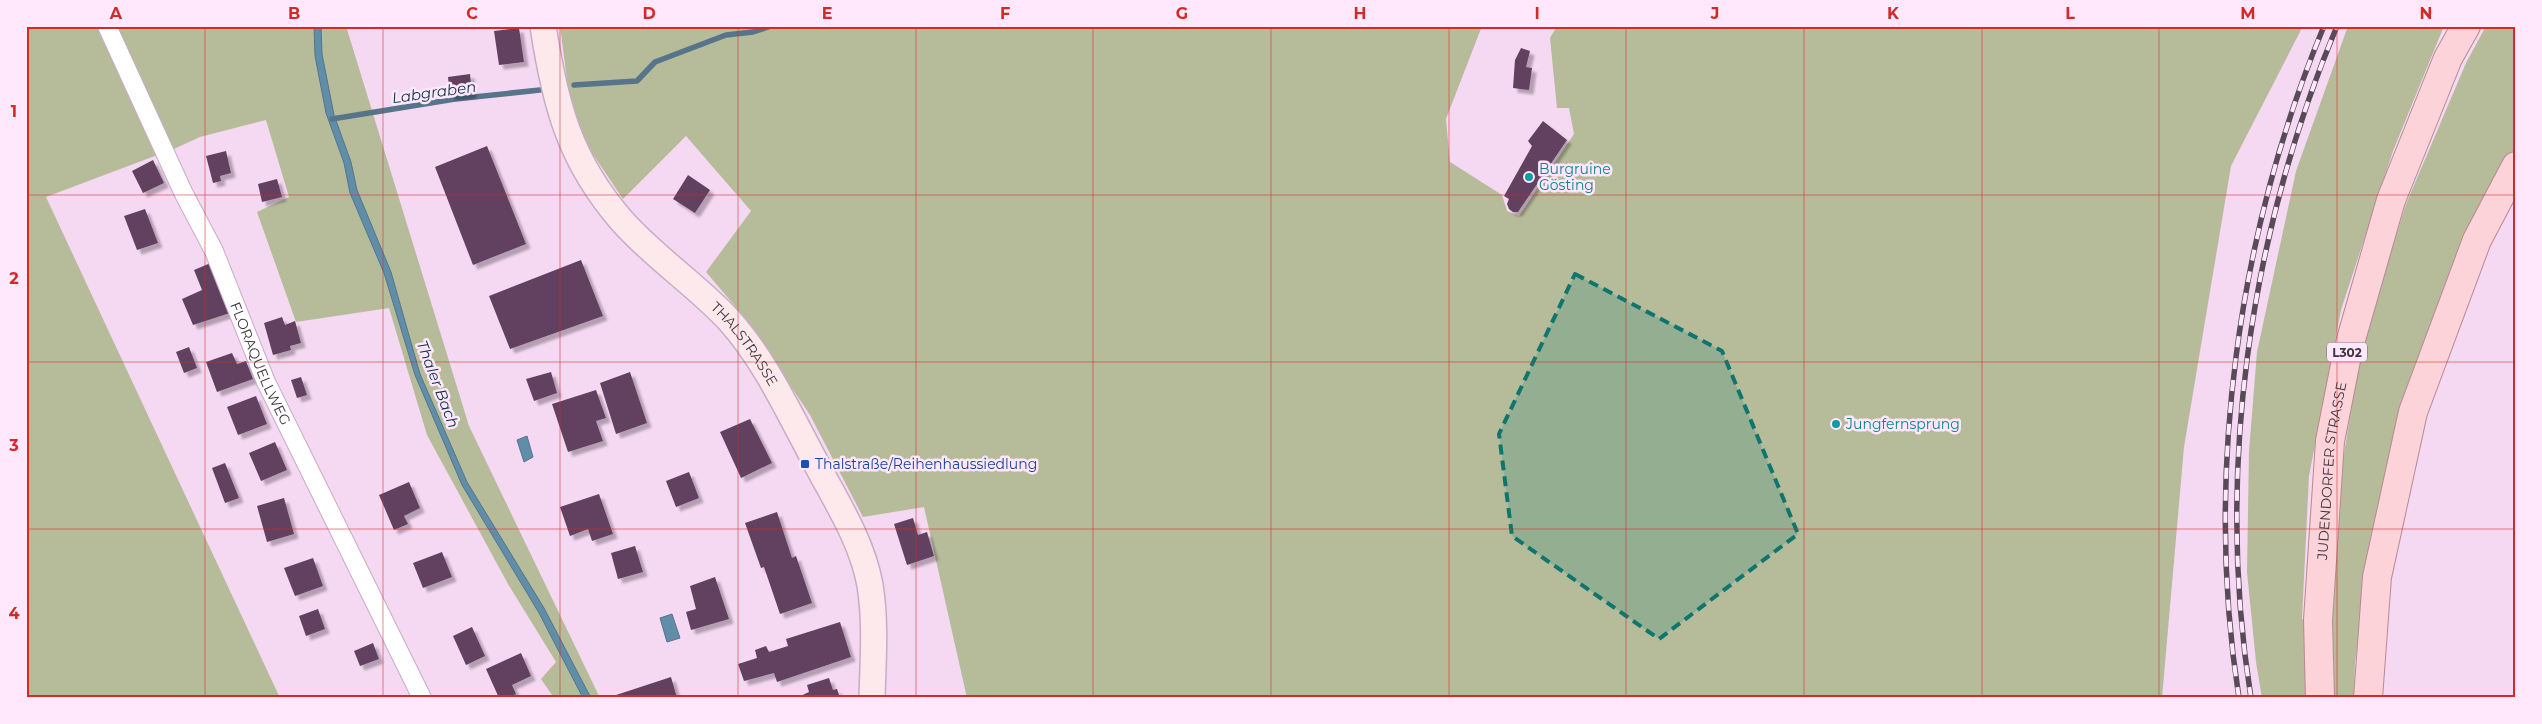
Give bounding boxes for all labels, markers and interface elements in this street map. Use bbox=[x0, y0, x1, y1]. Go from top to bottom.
text: A bbox=[109, 4, 123, 23]
text: B bbox=[288, 4, 300, 23]
text: C bbox=[466, 4, 478, 23]
text: D bbox=[642, 4, 656, 23]
text: E bbox=[822, 4, 832, 23]
text: F bbox=[1000, 4, 1010, 23]
text: G bbox=[1176, 4, 1188, 23]
text: H bbox=[1354, 4, 1366, 23]
text: I bbox=[1534, 4, 1540, 23]
text: J bbox=[1710, 4, 1719, 23]
text: K bbox=[1887, 4, 1900, 23]
text: L bbox=[2065, 4, 2075, 23]
text: M bbox=[2240, 4, 2256, 23]
text: N bbox=[2420, 4, 2432, 23]
water label: Labgraben bbox=[391, 77, 477, 107]
text: 1 bbox=[11, 102, 17, 121]
place label: Burgruine Gösting bbox=[1539, 160, 1611, 194]
marker: Burgruine Gösting bbox=[1523, 171, 1535, 183]
text: 2 bbox=[9, 269, 19, 288]
street label: THALSTRASSE bbox=[707, 298, 782, 389]
street label: FLORAQUELLWEG bbox=[226, 299, 295, 428]
water label: Thaler Bach bbox=[413, 338, 463, 430]
road number: L302 bbox=[2327, 342, 2367, 362]
street label: JUDENDORFER STRASSE bbox=[2313, 380, 2351, 561]
place label: Jungfernsprung bbox=[1845, 415, 1960, 433]
marker: Jungfernsprung bbox=[1830, 418, 1842, 430]
text: 3 bbox=[8, 436, 19, 455]
place label: Thalstraße/Reihenhaussiedlung bbox=[815, 455, 1037, 473]
marker: Thalstraße/Reihenhaussiedlung bbox=[799, 458, 811, 470]
text: 4 bbox=[8, 604, 20, 623]

